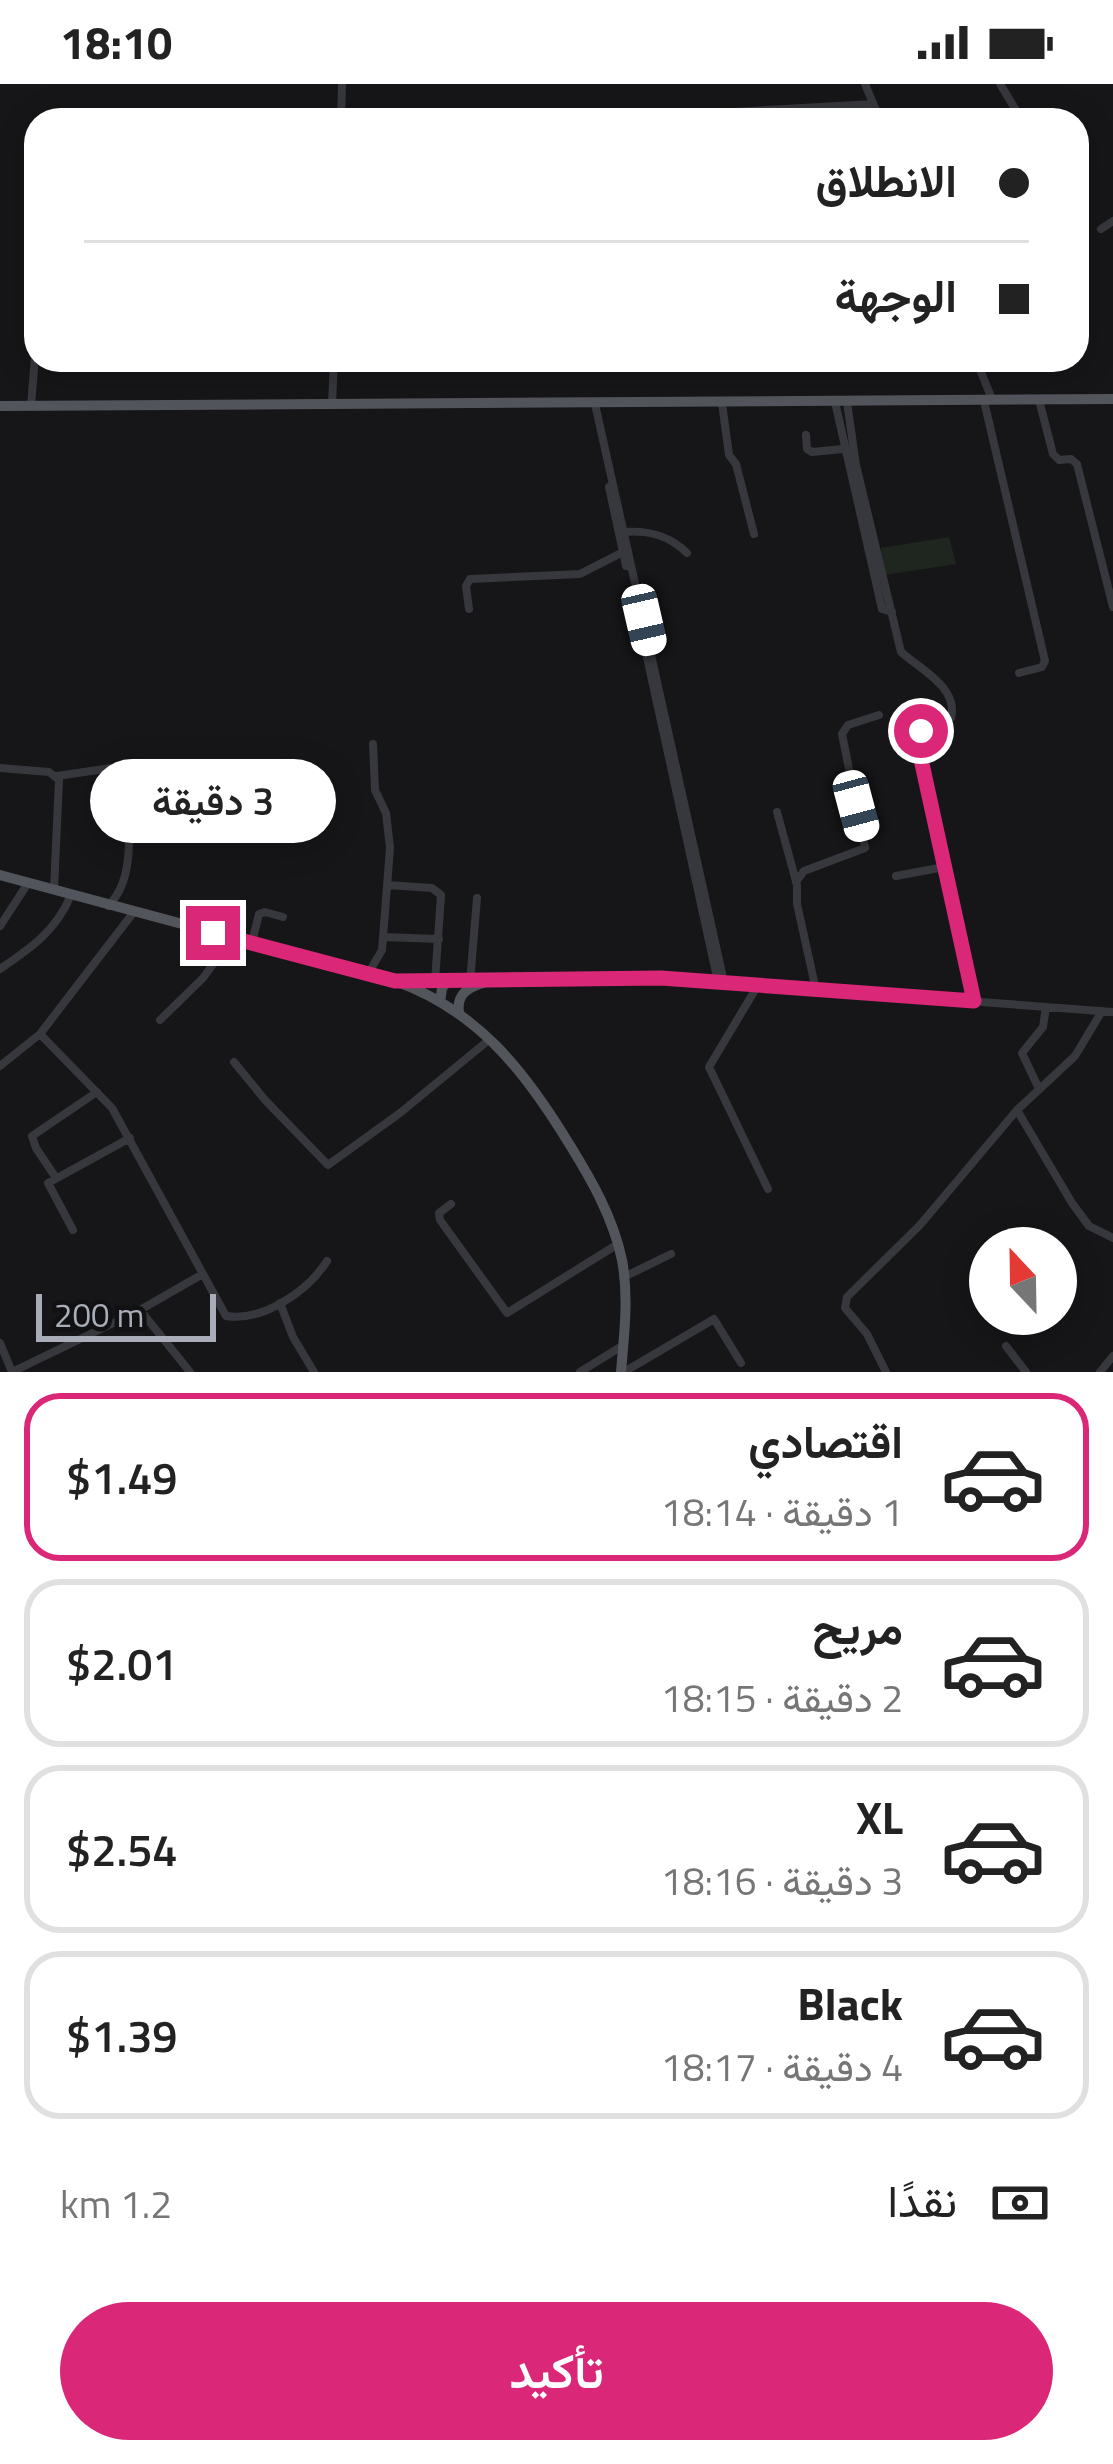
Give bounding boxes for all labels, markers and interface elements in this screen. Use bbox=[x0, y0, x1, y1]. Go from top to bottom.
text: 18:10 bbox=[60, 8, 172, 76]
text: الانطلاق bbox=[816, 146, 957, 214]
text: الوجهة bbox=[835, 261, 957, 329]
car bbox=[618, 581, 670, 659]
route start bbox=[894, 704, 948, 758]
callout: 3 دقيقة bbox=[90, 759, 336, 843]
car bbox=[829, 767, 883, 845]
text: 3 دقيقة bbox=[152, 771, 274, 830]
route end bbox=[186, 906, 240, 960]
north arrow bbox=[969, 1227, 1077, 1335]
map controls bbox=[969, 1227, 1077, 1335]
scale bar bbox=[36, 1288, 216, 1341]
text: 200 m bbox=[54, 1290, 144, 1340]
text: اقتصادي bbox=[748, 1407, 903, 1475]
icon: car bbox=[939, 1423, 1047, 1531]
text: $1.49 bbox=[66, 1443, 178, 1511]
text: 1 دقيقة · 18:14 bbox=[661, 1482, 903, 1541]
text: مريح bbox=[812, 1593, 903, 1661]
icon: car bbox=[939, 1609, 1047, 1717]
text: $2.01 bbox=[66, 1629, 178, 1697]
text: 2 دقيقة · 18:15 bbox=[661, 1668, 903, 1727]
text: XL bbox=[856, 1783, 903, 1851]
icon: car bbox=[939, 1795, 1047, 1903]
text: $2.54 bbox=[66, 1815, 178, 1883]
text: 3 دقيقة · 18:16 bbox=[661, 1851, 903, 1910]
text: Black bbox=[797, 1969, 903, 2037]
icon: car bbox=[939, 1981, 1047, 2089]
text: $1.39 bbox=[66, 2001, 178, 2069]
text: 4 دقيقة · 18:17 bbox=[661, 2037, 903, 2096]
text: نقدًا bbox=[887, 2166, 957, 2234]
icon: cash bbox=[987, 2170, 1053, 2236]
text: 1.2 km bbox=[60, 2174, 172, 2233]
button: تأكيد bbox=[60, 2302, 1053, 2440]

